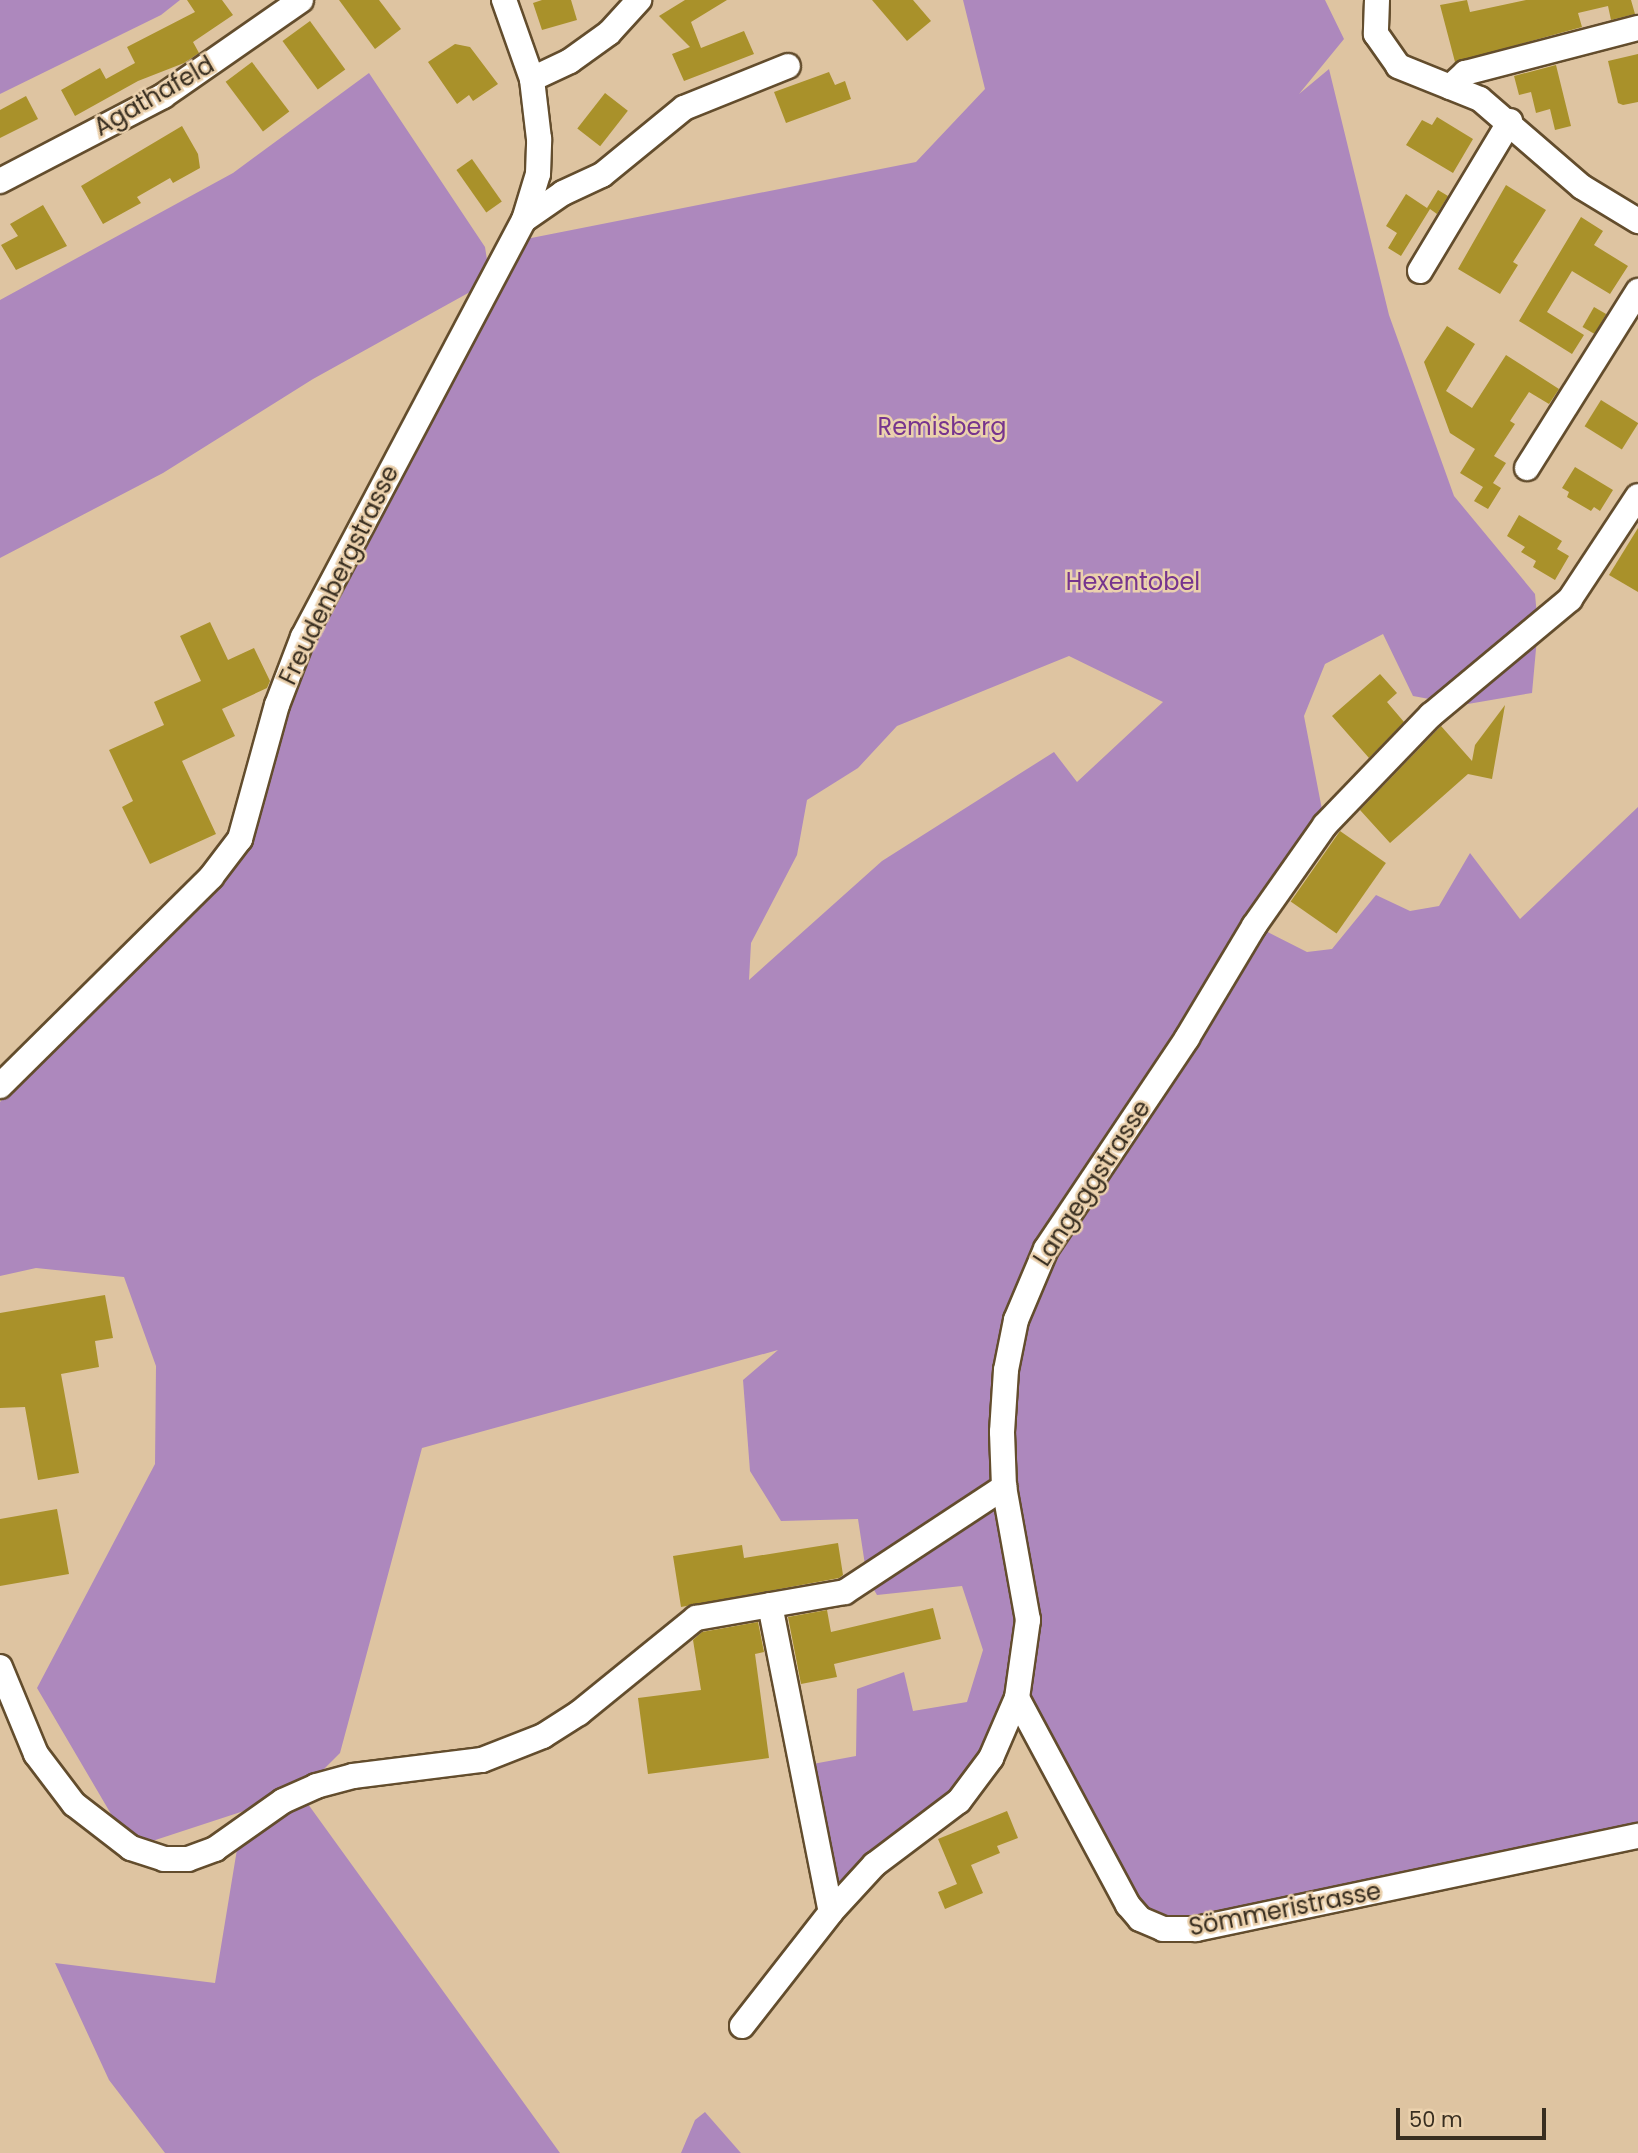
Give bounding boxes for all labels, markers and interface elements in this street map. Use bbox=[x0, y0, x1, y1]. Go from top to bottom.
street label: Agathafeld bbox=[89, 50, 219, 142]
park label: Remisberg bbox=[878, 413, 1006, 441]
street label: Freudenbergstrasse bbox=[273, 461, 405, 689]
park label: Hexentobel bbox=[1066, 568, 1200, 596]
street label: Langeggstrasse bbox=[1028, 1095, 1156, 1271]
street label: Sömmeristrasse bbox=[1187, 1876, 1383, 1942]
scale bar bbox=[1400, 2094, 1550, 2138]
text: 50 m bbox=[1409, 2105, 1463, 2134]

